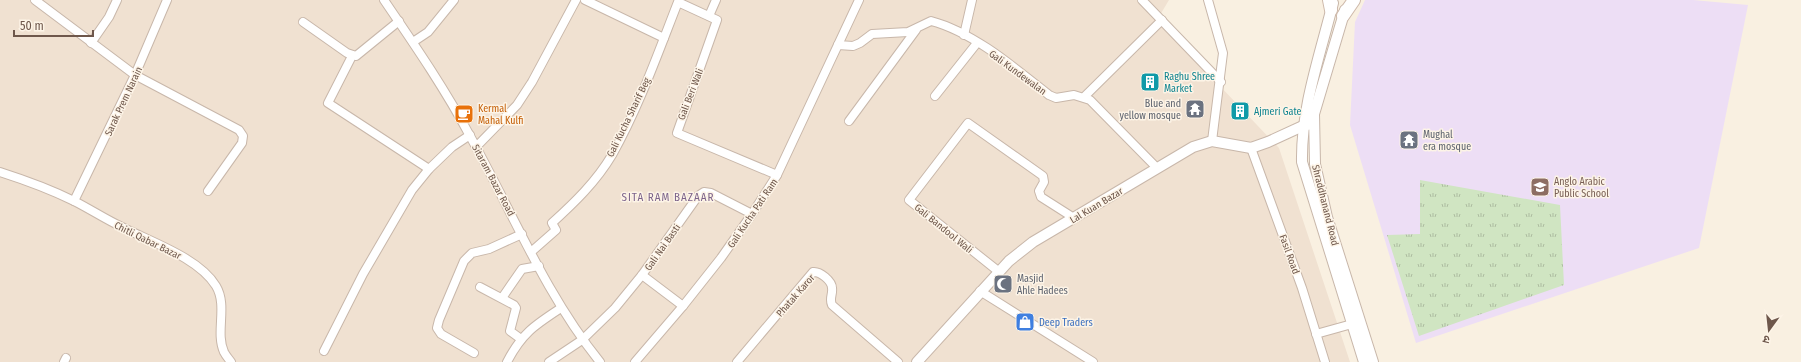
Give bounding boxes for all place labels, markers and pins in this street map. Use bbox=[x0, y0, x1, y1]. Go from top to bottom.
building icon: Raghu Shree Market bbox=[1139, 71, 1161, 93]
place label: Raghu Shree Market bbox=[1164, 71, 1215, 95]
place label: Blue and yellow mosque bbox=[1120, 98, 1181, 122]
temple icon: Blue and yellow mosque bbox=[1184, 98, 1206, 120]
building icon: Ajmeri Gate bbox=[1229, 100, 1251, 122]
cafe icon: Kermal Mahal Kulfi bbox=[453, 103, 475, 125]
place label: Kermal Mahal Kulfi bbox=[478, 103, 523, 127]
place label: Ajmeri Gate bbox=[1254, 106, 1302, 118]
temple icon: Mughal era mosque bbox=[1398, 129, 1420, 151]
place label: Mughal era mosque bbox=[1423, 129, 1471, 153]
school or university icon: Anglo Arabic Public School bbox=[1529, 176, 1551, 198]
place label: Anglo Arabic Public School bbox=[1554, 176, 1609, 200]
mosque icon: Masjid Ahle Hadees bbox=[992, 273, 1014, 295]
place label: Masjid Ahle Hadees bbox=[1017, 273, 1068, 297]
shop icon: Deep Traders bbox=[1014, 311, 1036, 333]
place label: Deep Traders bbox=[1039, 317, 1093, 329]

